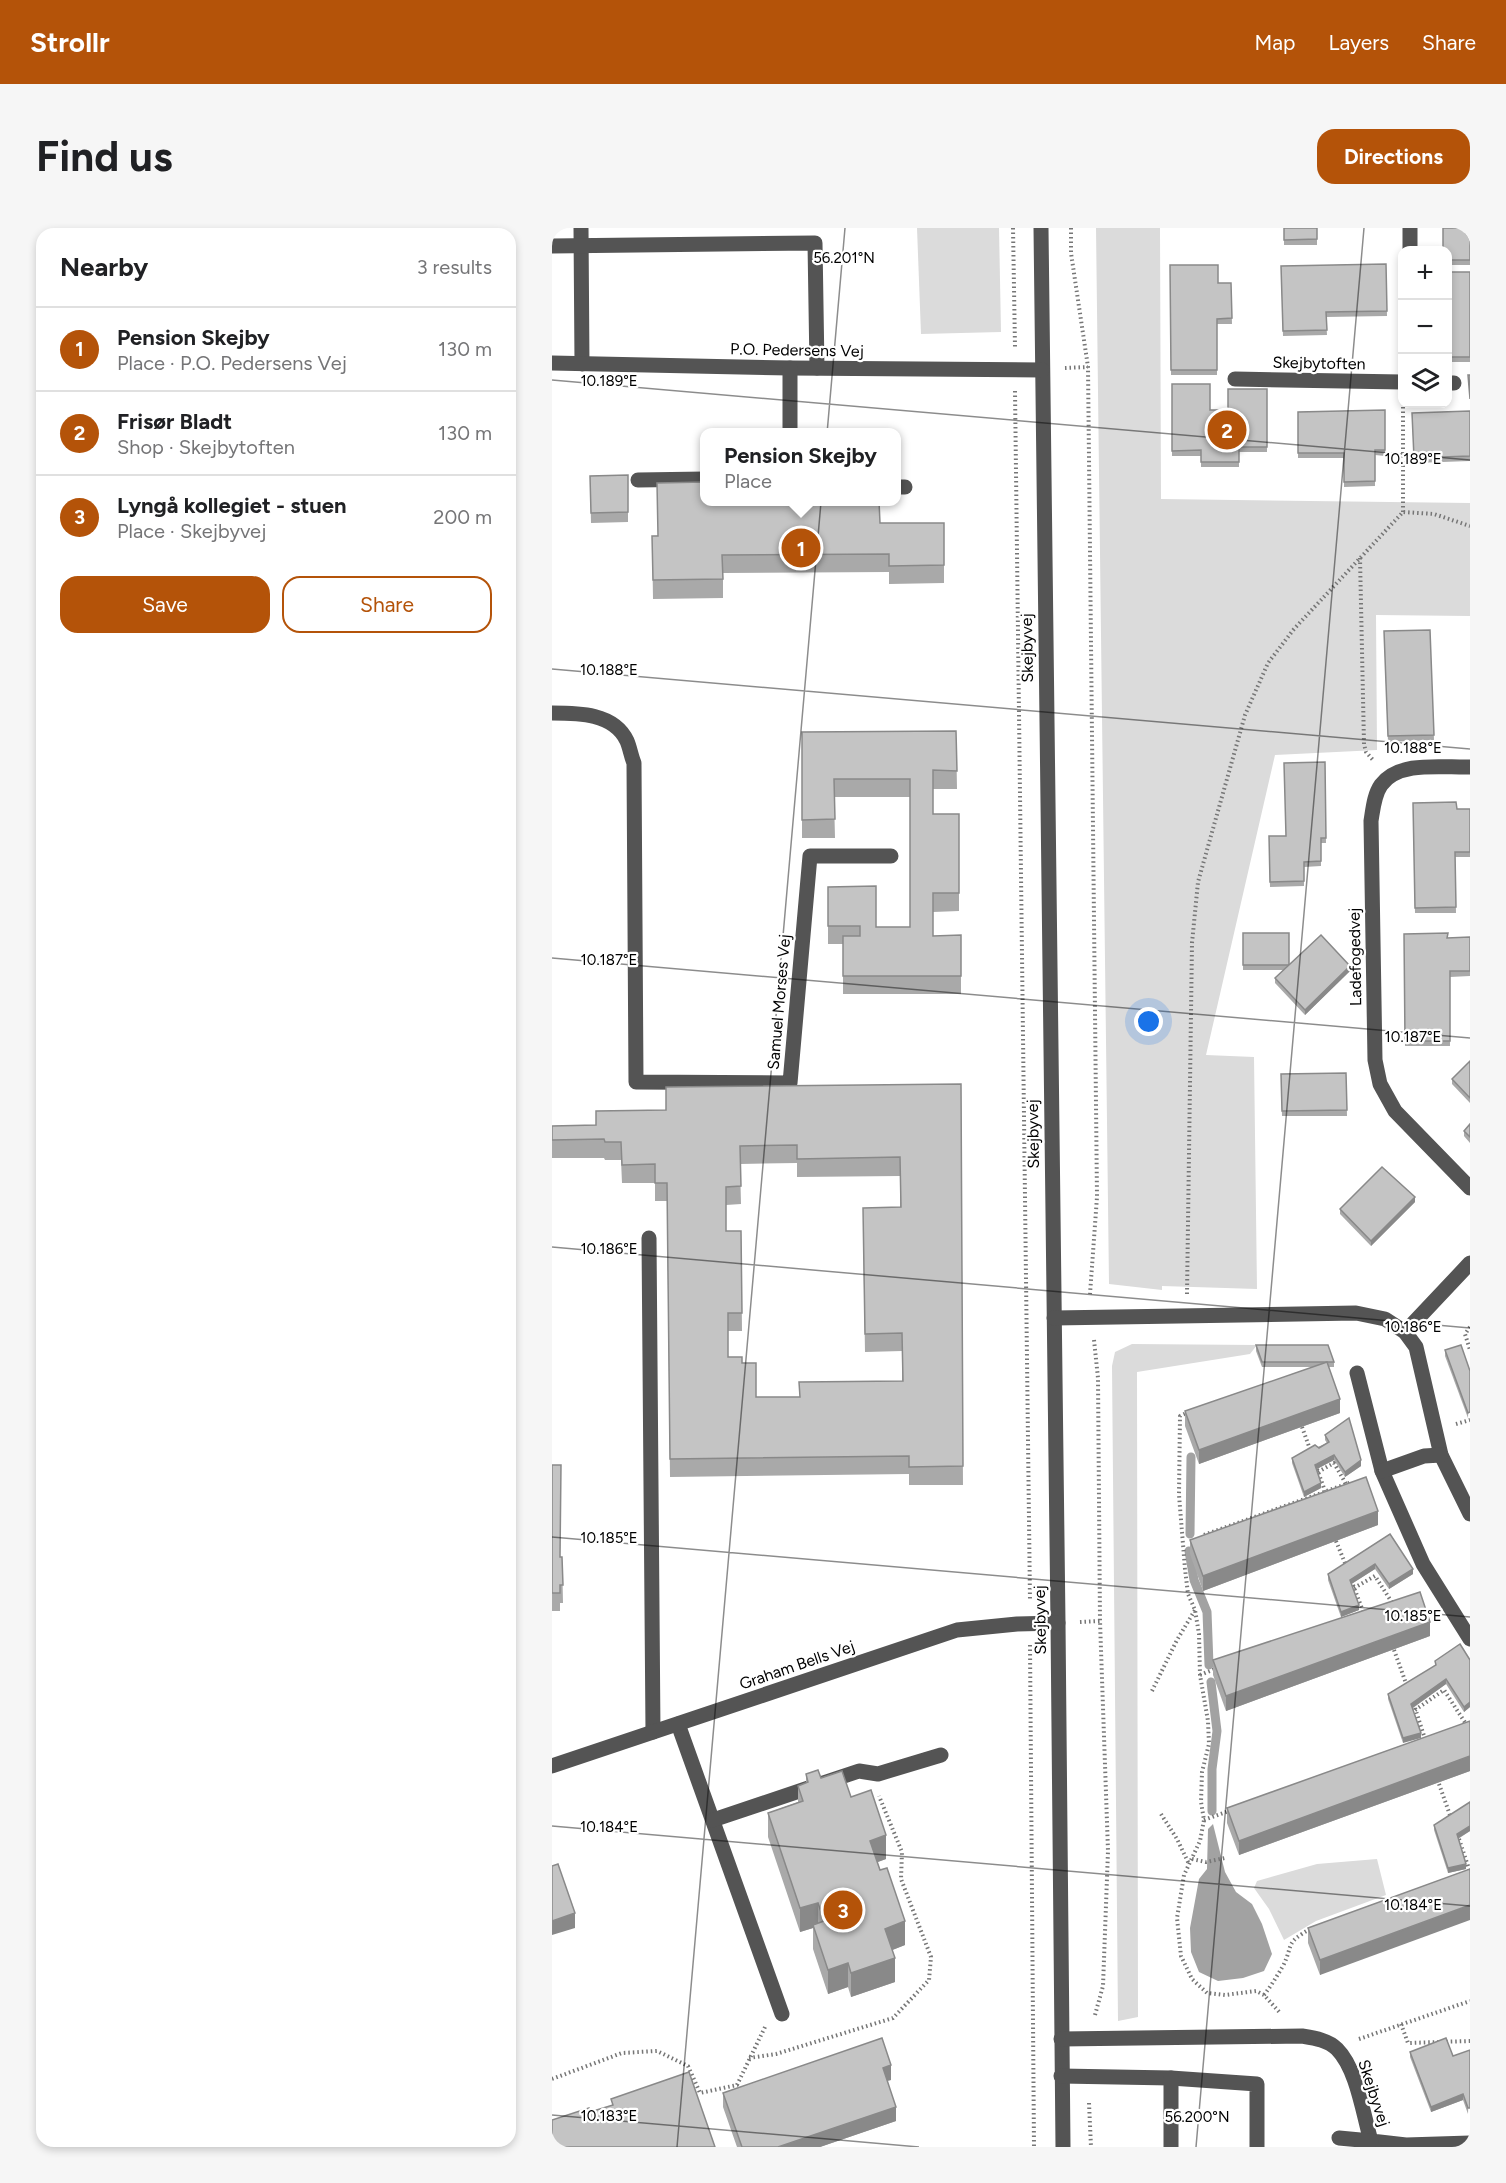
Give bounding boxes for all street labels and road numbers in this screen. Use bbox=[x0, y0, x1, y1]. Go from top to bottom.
street label: P.O. Pedersens Vej bbox=[730, 339, 864, 361]
street label: Skejbytoften bbox=[1272, 353, 1366, 373]
street label: Skejbyvej bbox=[1017, 613, 1037, 683]
street label: Ladefogedvej bbox=[1345, 908, 1365, 1006]
street label: Samuel Morses Vej bbox=[764, 933, 794, 1071]
street label: Skejbyvej bbox=[1023, 1099, 1043, 1169]
street label: Skejbyvej bbox=[1030, 1585, 1050, 1655]
street label: Graham Bells Vej bbox=[737, 1636, 857, 1694]
street label: Skejbyvej bbox=[1354, 2057, 1394, 2129]

